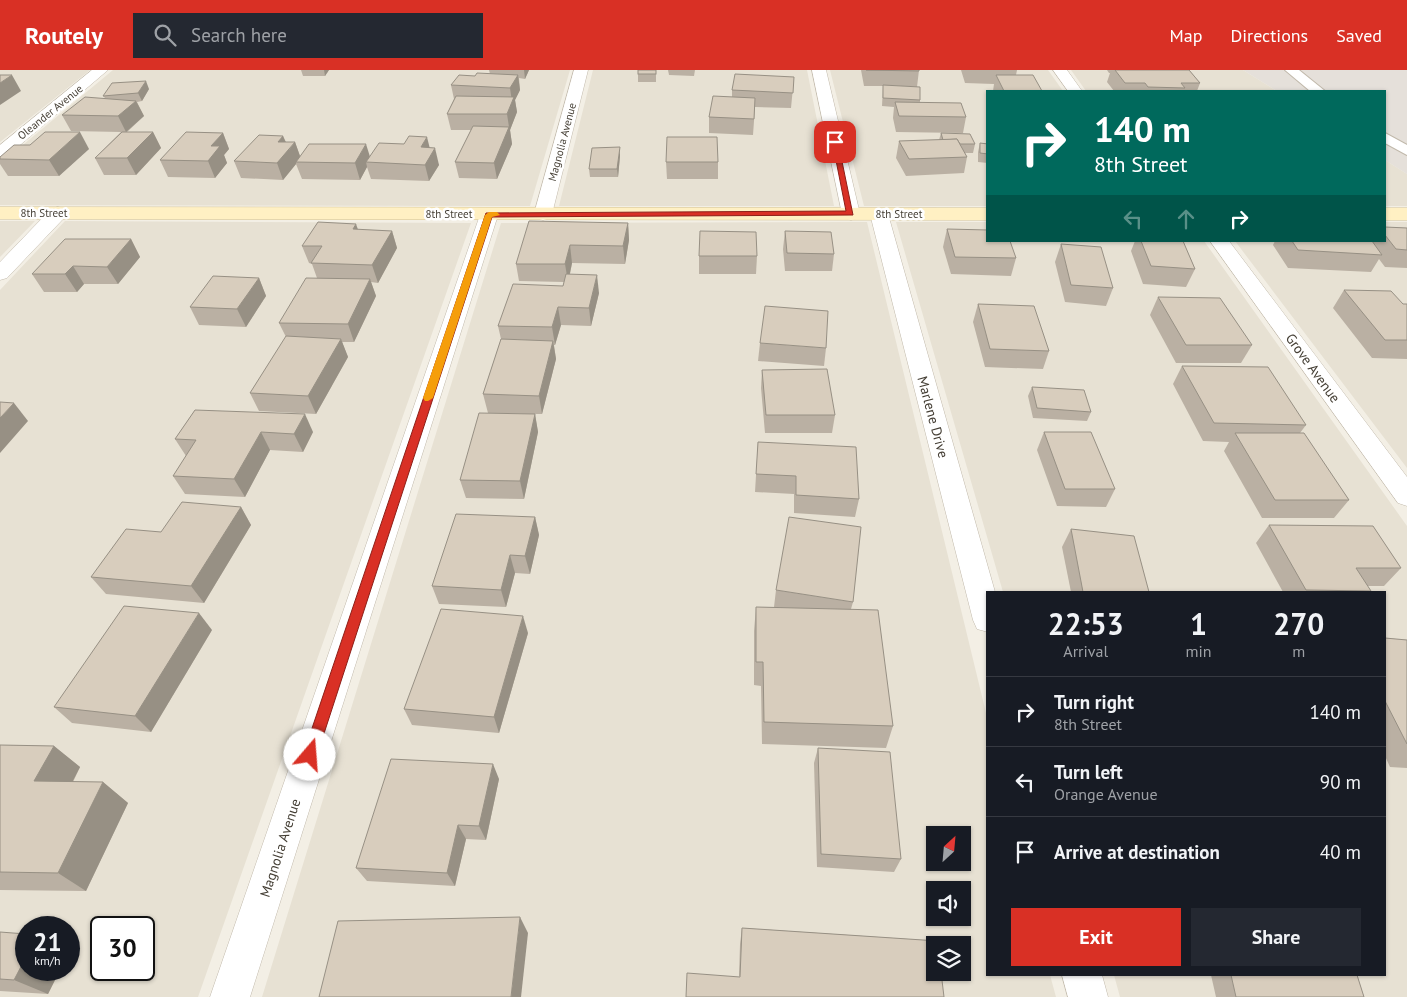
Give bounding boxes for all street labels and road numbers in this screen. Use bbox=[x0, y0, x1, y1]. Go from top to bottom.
street label: Oleander Avenue bbox=[15, 81, 86, 143]
street label: Magnolia Avenue bbox=[545, 101, 579, 183]
street label: 8th Street bbox=[21, 206, 68, 220]
street label: 8th Street bbox=[426, 207, 473, 221]
street label: 8th Street bbox=[876, 207, 923, 221]
street label: Grove Avenue bbox=[1282, 330, 1344, 406]
street label: Marlene Drive bbox=[913, 374, 953, 460]
street label: Magnolia Avenue bbox=[256, 796, 304, 900]

